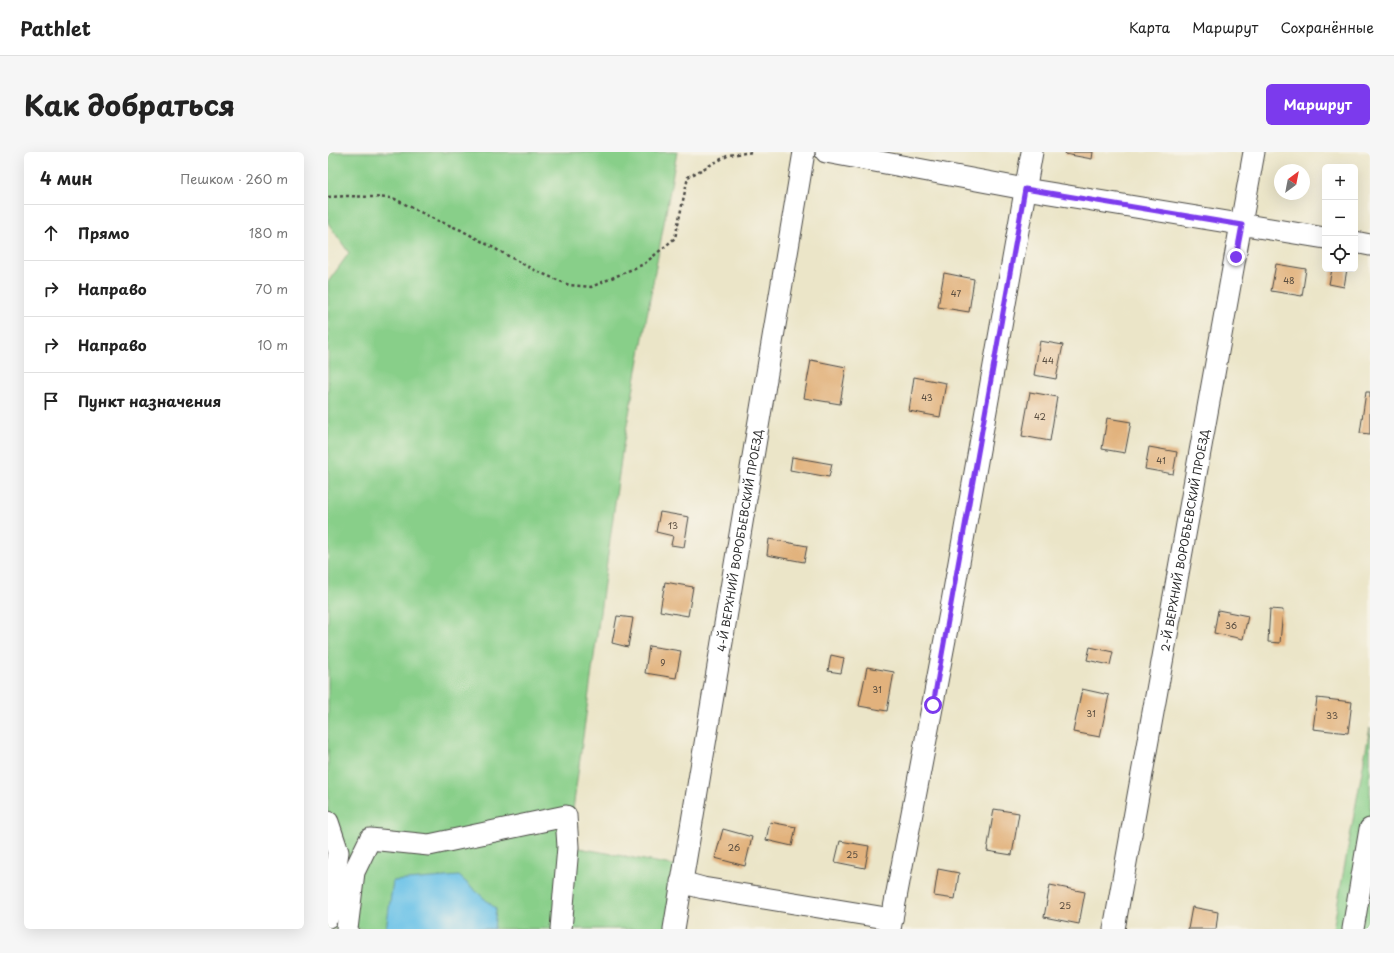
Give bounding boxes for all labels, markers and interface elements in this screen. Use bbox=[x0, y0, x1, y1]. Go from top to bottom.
text: Pathlet bbox=[20, 14, 91, 42]
text: Карта bbox=[1129, 17, 1170, 38]
text: Маршрут bbox=[1192, 17, 1258, 38]
text: Сохранённые bbox=[1280, 17, 1374, 38]
text: Как добраться bbox=[24, 83, 235, 126]
button: Маршрут bbox=[1266, 84, 1370, 125]
north arrow bbox=[1274, 164, 1310, 200]
map controls bbox=[1322, 164, 1358, 272]
button: + bbox=[1322, 164, 1358, 200]
text: 4 мин bbox=[40, 165, 93, 191]
text: Пешком · 260 m bbox=[180, 169, 288, 188]
button: − bbox=[1322, 200, 1358, 236]
text: Прямо bbox=[78, 221, 129, 244]
icon: ahead bbox=[40, 222, 62, 244]
text: 180 m bbox=[249, 223, 288, 242]
button: locate bbox=[1322, 236, 1358, 272]
route end bbox=[1227, 248, 1245, 266]
house number: 48 bbox=[1283, 273, 1295, 287]
text: Направо bbox=[78, 277, 147, 300]
icon: right bbox=[40, 278, 62, 300]
text: 70 m bbox=[255, 279, 288, 298]
house number: 47 bbox=[951, 286, 961, 300]
text: Направо bbox=[78, 333, 147, 356]
icon: right bbox=[40, 334, 62, 356]
text: 10 m bbox=[258, 335, 288, 354]
house number: 44 bbox=[1042, 353, 1054, 367]
text: Пункт назначения bbox=[78, 389, 221, 412]
icon: arrive bbox=[40, 390, 62, 412]
house number: 43 bbox=[921, 390, 933, 404]
house number: 42 bbox=[1034, 409, 1046, 423]
street label: 4-Й ВЕРХНИЙ ВОРОБЪЕВСКИЙ ПРОЕЗД bbox=[712, 427, 766, 653]
street label: 2-Й ВЕРХНИЙ ВОРОБЪЕВСКИЙ ПРОЕЗД bbox=[1156, 427, 1212, 653]
house number: 41 bbox=[1156, 453, 1166, 467]
house number: 13 bbox=[668, 518, 678, 532]
house number: 36 bbox=[1225, 618, 1237, 632]
house number: 9 bbox=[660, 655, 666, 669]
house number: 31 bbox=[872, 682, 882, 696]
route start bbox=[924, 696, 942, 714]
house number: 31 bbox=[1086, 706, 1096, 720]
house number: 33 bbox=[1326, 708, 1338, 722]
house number: 26 bbox=[728, 840, 740, 854]
house number: 25 bbox=[846, 847, 858, 861]
house number: 25 bbox=[1059, 898, 1071, 912]

